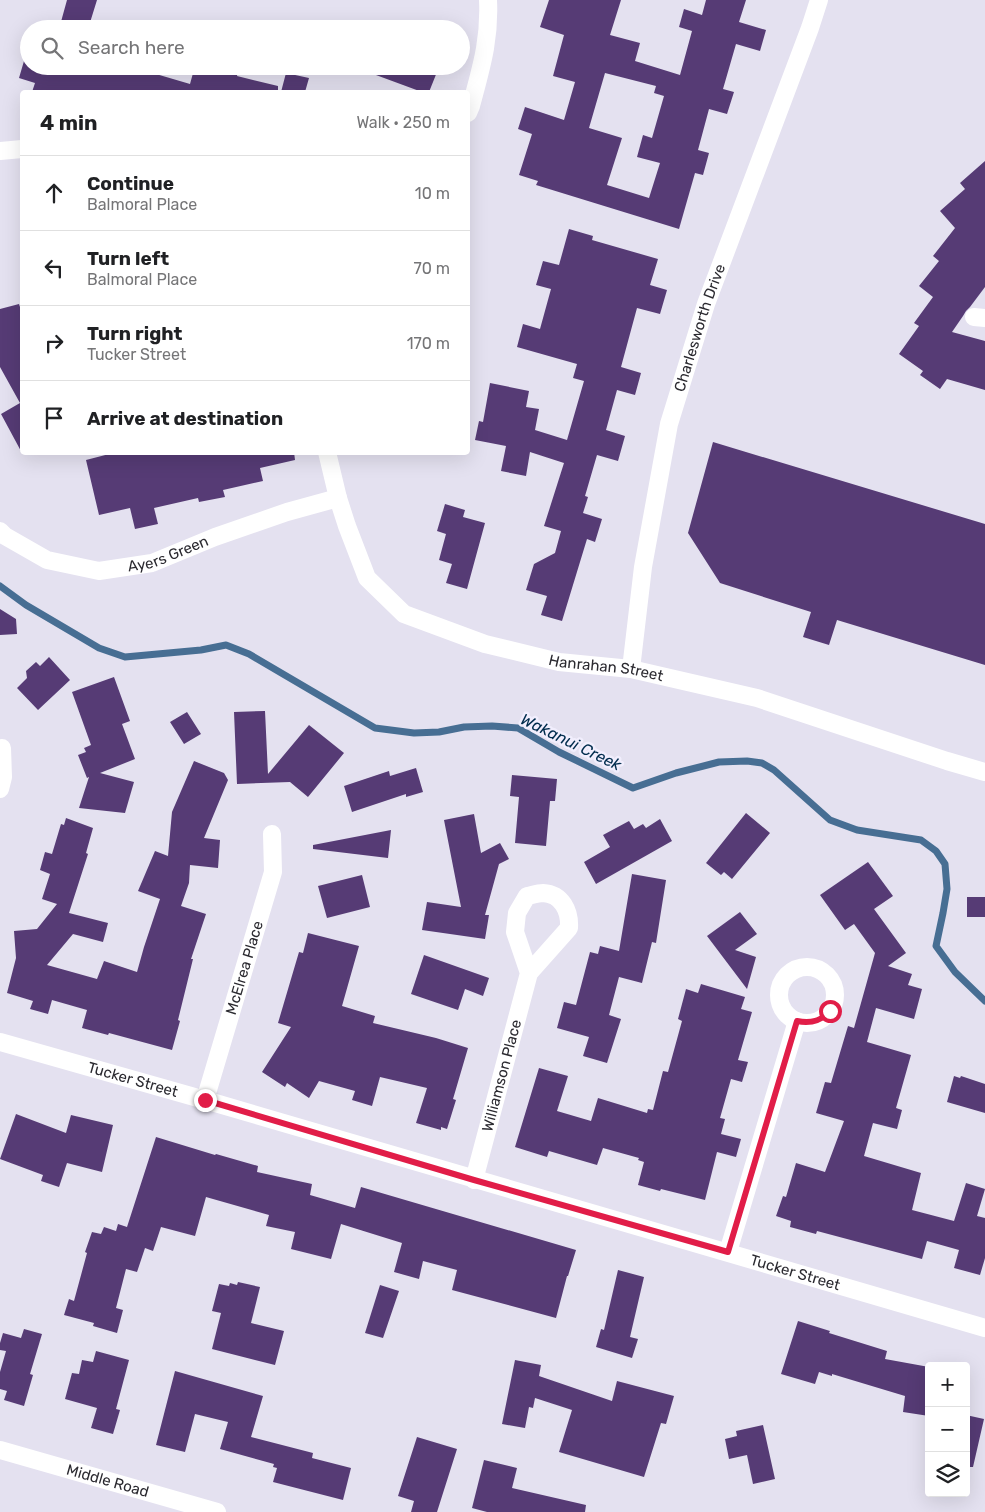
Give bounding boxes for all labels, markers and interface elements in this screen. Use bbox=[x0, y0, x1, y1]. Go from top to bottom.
search box bbox=[20, 20, 470, 75]
icon: search bbox=[38, 34, 66, 62]
text: Search here bbox=[78, 36, 185, 59]
text: 4 min bbox=[40, 110, 98, 135]
text: Walk · 250 m bbox=[356, 113, 450, 132]
text: Continue bbox=[87, 172, 174, 195]
icon: ahead bbox=[40, 179, 68, 207]
text: 10 m bbox=[415, 184, 450, 203]
text: Balmoral Place bbox=[87, 195, 197, 214]
text: Turn left bbox=[87, 247, 169, 270]
icon: left bbox=[40, 254, 68, 282]
text: 70 m bbox=[413, 259, 450, 278]
street label: Charlesworth Drive bbox=[670, 261, 729, 394]
text: Balmoral Place bbox=[87, 270, 197, 289]
text: Turn right bbox=[87, 322, 182, 345]
icon: right bbox=[40, 329, 68, 357]
text: 170 m bbox=[407, 334, 450, 353]
text: Tucker Street bbox=[87, 345, 186, 364]
icon: arrive bbox=[40, 404, 68, 432]
text: Arrive at destination bbox=[87, 407, 283, 430]
street label: Ayers Green bbox=[126, 532, 211, 576]
street label: Hanrahan Street bbox=[547, 651, 665, 685]
water label: Wakanui Creek bbox=[518, 709, 625, 775]
street label: McElrea Place bbox=[222, 919, 267, 1017]
route start bbox=[819, 1000, 842, 1023]
street label: Williamson Place bbox=[478, 1017, 525, 1134]
street label: Tucker Street bbox=[86, 1058, 180, 1101]
route end bbox=[194, 1089, 217, 1112]
street label: Tucker Street bbox=[748, 1251, 843, 1294]
map controls bbox=[925, 1362, 970, 1497]
button: + bbox=[925, 1362, 970, 1407]
button: − bbox=[925, 1407, 970, 1452]
button: layers bbox=[925, 1452, 970, 1497]
street label: Middle Road bbox=[64, 1460, 151, 1501]

